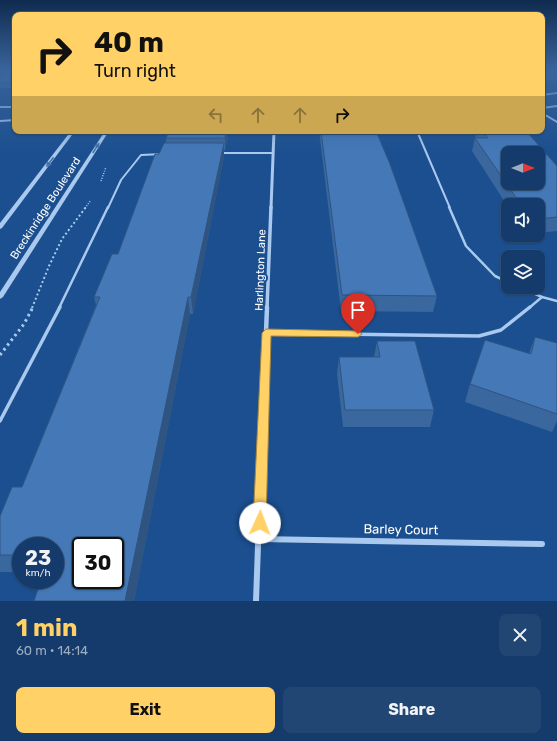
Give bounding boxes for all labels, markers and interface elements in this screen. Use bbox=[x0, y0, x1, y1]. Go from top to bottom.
text: 40 m bbox=[94, 26, 164, 59]
icon: right bbox=[28, 28, 80, 80]
text: Turn right bbox=[94, 60, 176, 82]
icon: left bbox=[205, 104, 227, 126]
icon: ahead bbox=[247, 104, 269, 126]
icon: ahead bbox=[289, 104, 311, 126]
icon: right bbox=[331, 104, 353, 126]
one-way arrow bbox=[92, 143, 100, 153]
north arrow bbox=[501, 146, 545, 190]
map controls bbox=[501, 146, 545, 294]
street label: Breckinridge Boulevard bbox=[8, 155, 83, 262]
one-way arrow bbox=[46, 157, 54, 167]
button: sound bbox=[501, 198, 545, 242]
street label: Harlington Lane bbox=[253, 229, 268, 311]
button: layers bbox=[501, 250, 545, 294]
pin bbox=[341, 293, 375, 334]
icon: arrive bbox=[347, 299, 369, 321]
position arrow bbox=[239, 502, 281, 544]
street label: Barley Court bbox=[363, 521, 439, 538]
speed limit sign: 30 bbox=[72, 537, 124, 589]
text: 23 bbox=[25, 546, 51, 570]
text: km/h bbox=[26, 567, 50, 579]
text: 1 min bbox=[16, 614, 77, 642]
button: close bbox=[499, 614, 541, 656]
text: 60 m · 14:14 bbox=[16, 643, 88, 658]
button: Exit bbox=[16, 687, 275, 733]
button: Share bbox=[283, 687, 541, 733]

